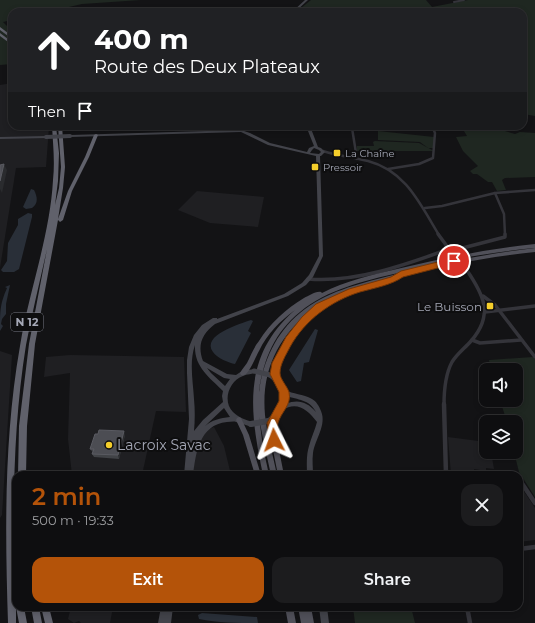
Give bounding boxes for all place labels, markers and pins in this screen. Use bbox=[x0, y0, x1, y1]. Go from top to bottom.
place label: La Chaîne bbox=[345, 147, 395, 160]
marker: La Chaîne bbox=[332, 148, 342, 158]
place label: Pressoir bbox=[323, 161, 363, 174]
marker: Pressoir bbox=[310, 162, 320, 172]
pin bbox=[437, 244, 471, 278]
place label: Le Buisson bbox=[417, 299, 482, 314]
marker: Le Buisson bbox=[485, 301, 495, 311]
place label: Lacroix Savac bbox=[117, 436, 211, 454]
marker: Lacroix Savac bbox=[104, 440, 114, 450]

